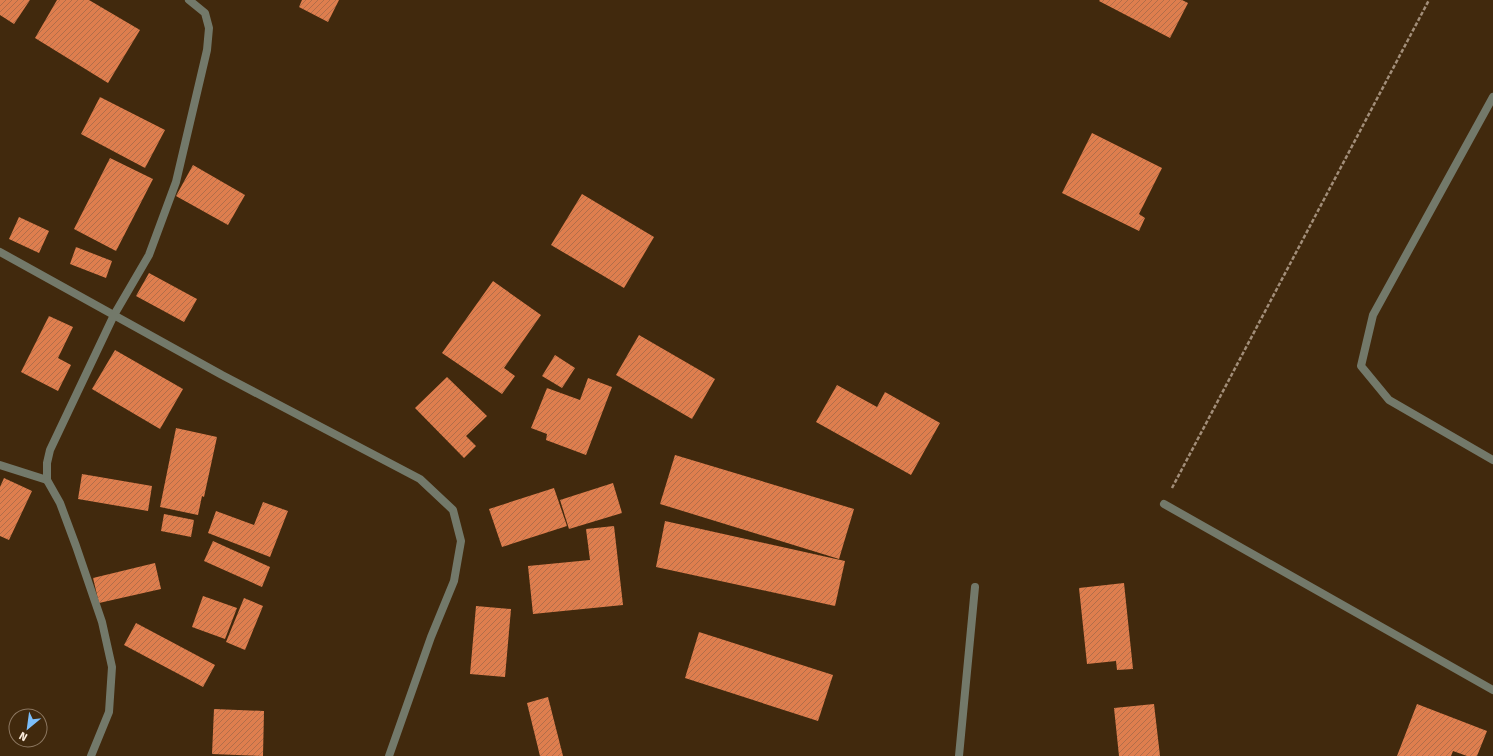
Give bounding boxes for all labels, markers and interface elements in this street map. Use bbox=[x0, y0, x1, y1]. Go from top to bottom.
north arrow bbox=[8, 708, 48, 748]
text: N bbox=[17, 729, 30, 744]

